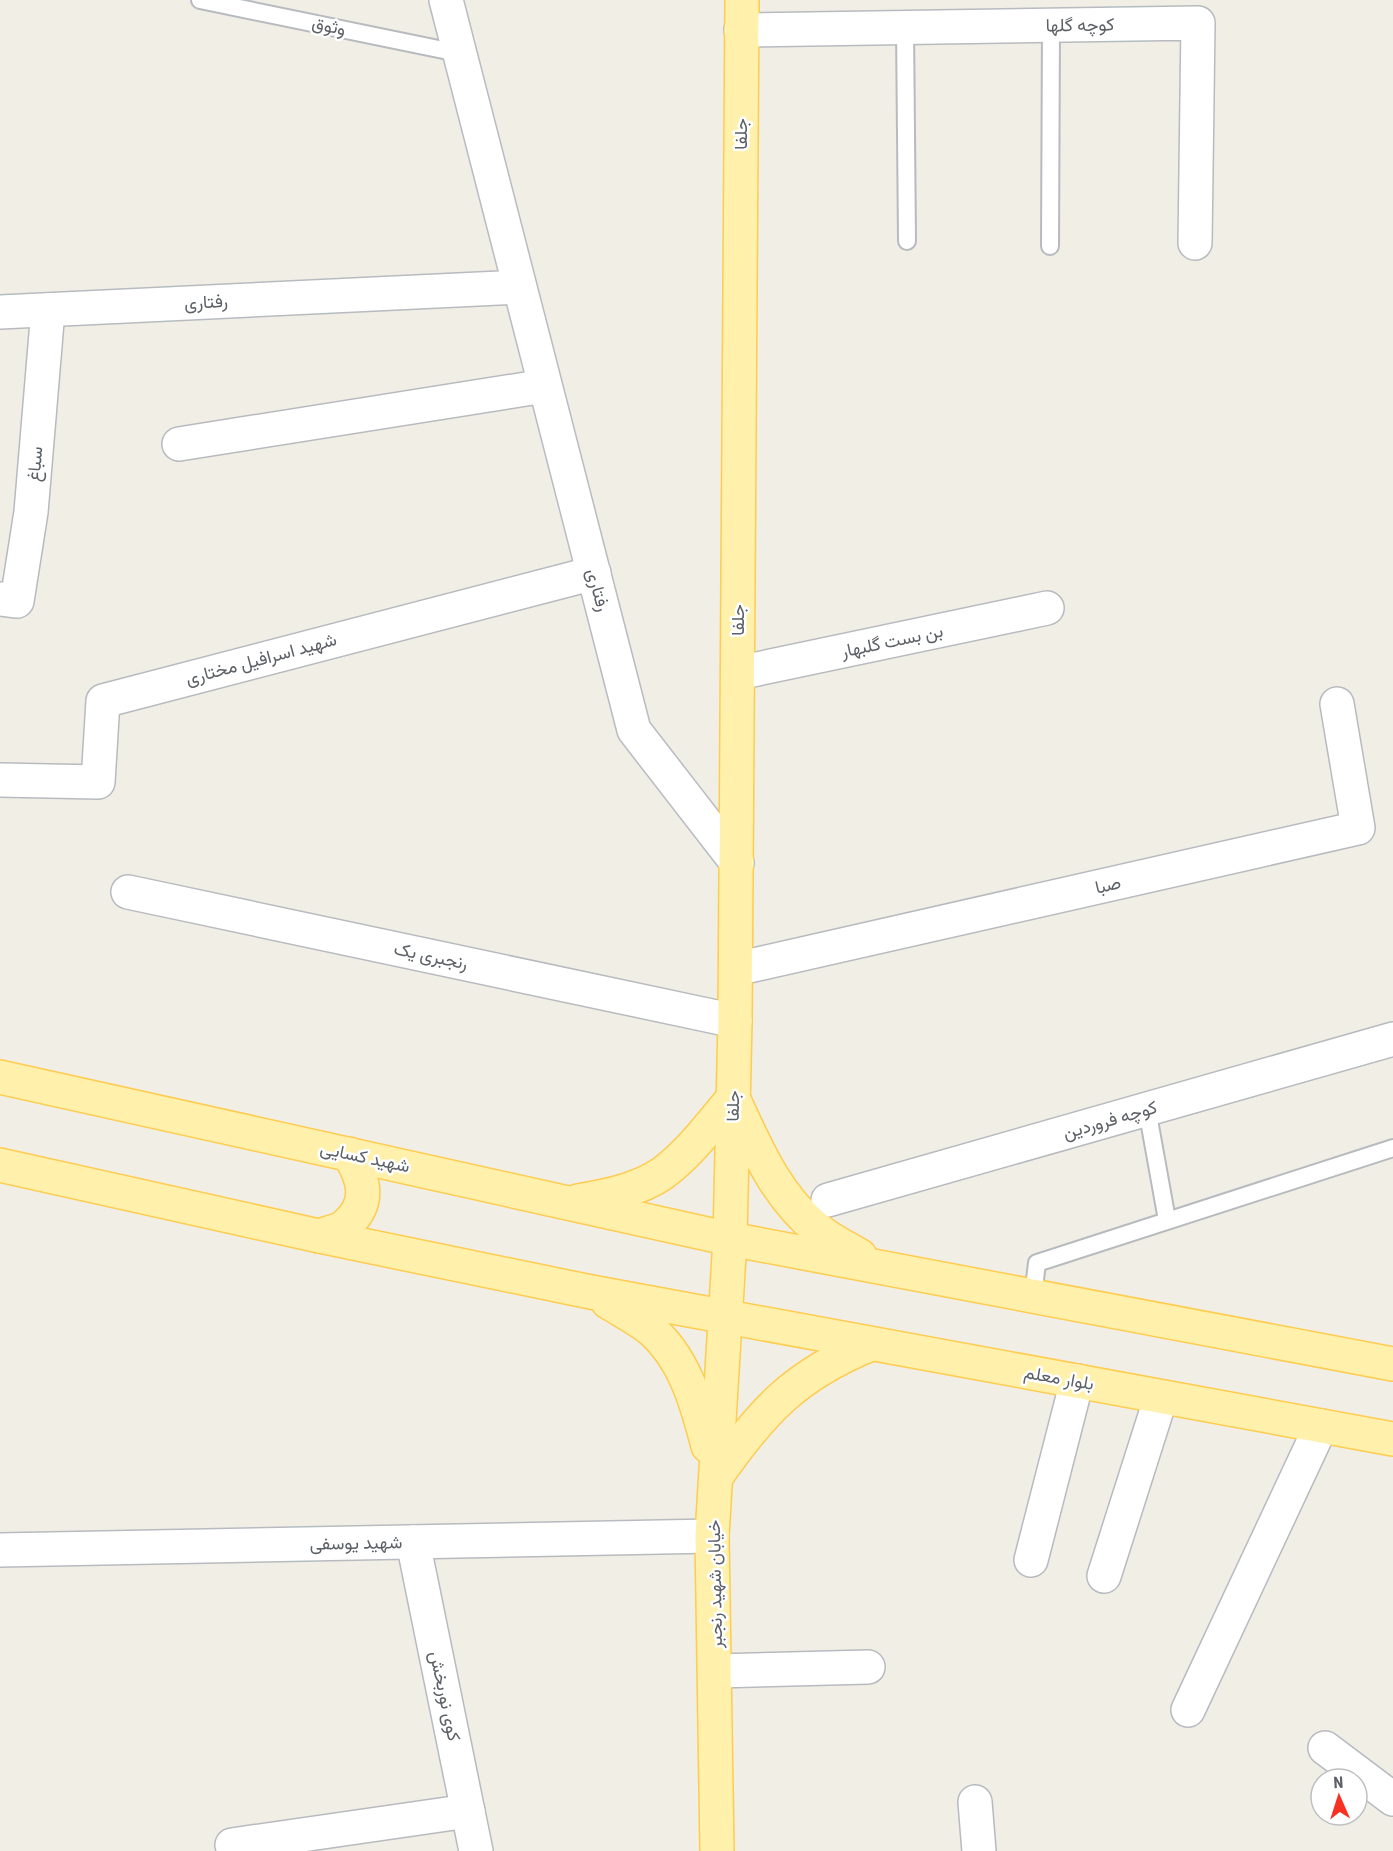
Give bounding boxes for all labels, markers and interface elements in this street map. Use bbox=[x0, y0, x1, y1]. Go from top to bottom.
street label: وثوق bbox=[310, 12, 348, 40]
street label: کوچه گلها bbox=[1045, 13, 1115, 38]
street label: جلفا bbox=[730, 118, 751, 150]
street label: رفتاری bbox=[184, 290, 228, 314]
street label: سباغ bbox=[22, 445, 48, 483]
street label: رفتاری bbox=[582, 566, 614, 614]
street label: جلفا bbox=[727, 604, 748, 636]
street label: بن بست گلبهار bbox=[838, 619, 945, 663]
street label: شهید اسرافیل مختاری bbox=[183, 628, 339, 690]
street label: صبا bbox=[1093, 871, 1123, 898]
street label: رنجبری یک bbox=[392, 937, 470, 975]
street label: جلفا bbox=[722, 1090, 743, 1122]
street label: کوچه فروردین bbox=[1060, 1096, 1160, 1145]
street label: شهید کسایی bbox=[318, 1137, 412, 1177]
street label: بلوار معلم bbox=[1022, 1361, 1096, 1396]
street label: خیابان شهید رنجبر bbox=[703, 1520, 727, 1649]
street label: شهید یوسفی bbox=[309, 1531, 403, 1555]
street label: کوی نوربخش bbox=[425, 1649, 465, 1743]
north arrow bbox=[1309, 1767, 1369, 1827]
text: N bbox=[1333, 1773, 1344, 1792]

